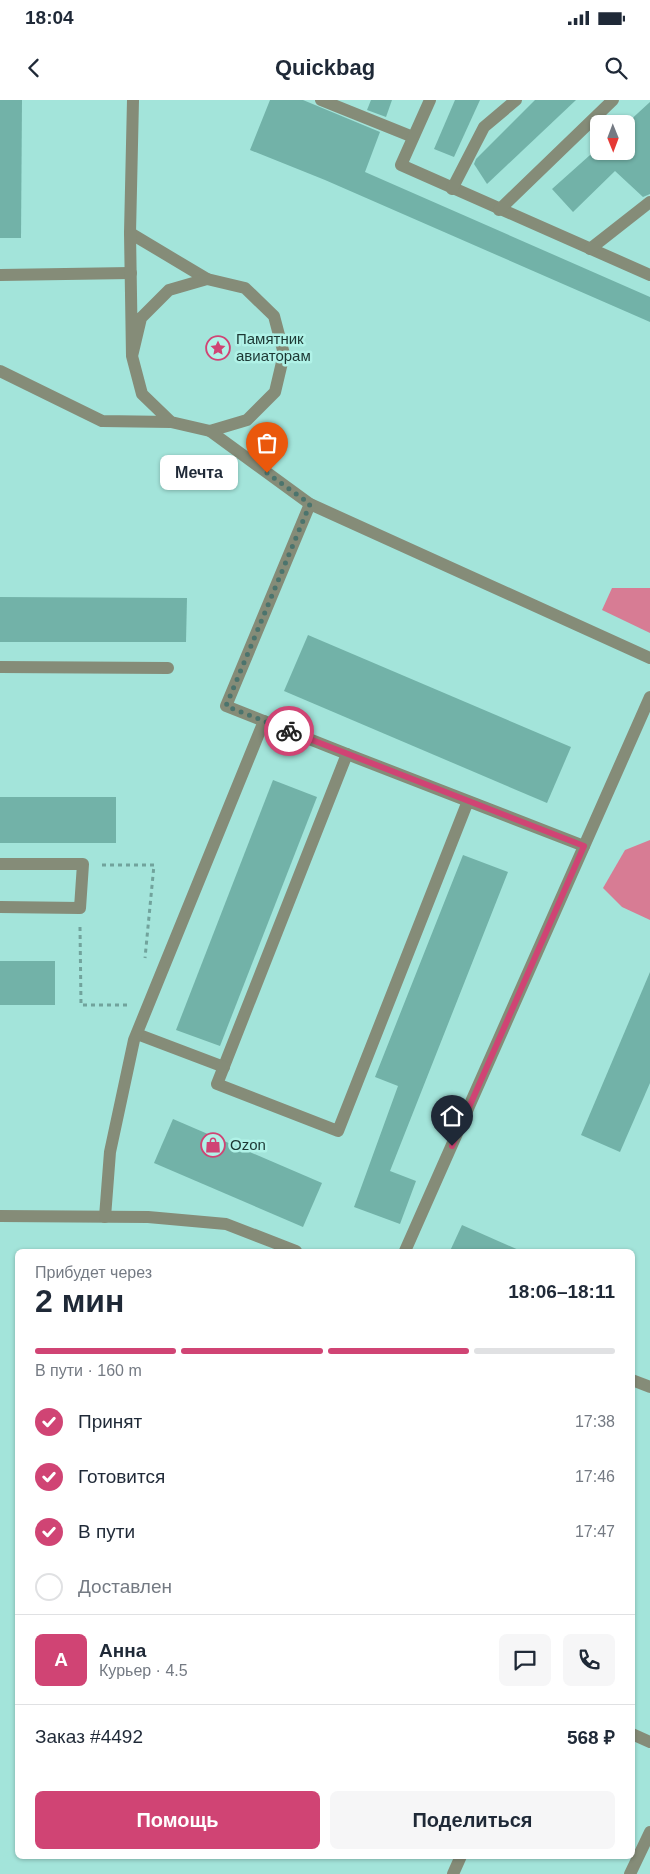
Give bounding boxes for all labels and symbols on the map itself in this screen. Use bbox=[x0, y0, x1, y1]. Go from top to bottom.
north arrow bbox=[590, 115, 635, 160]
place label: Памятник авиаторам bbox=[236, 330, 311, 364]
place icon: Памятник авиаторам bbox=[205, 335, 231, 361]
pin bbox=[246, 422, 288, 473]
callout: Мечта bbox=[160, 456, 237, 490]
courier bbox=[264, 706, 314, 756]
pin bbox=[431, 1095, 473, 1146]
shop icon: Ozon bbox=[200, 1132, 226, 1158]
place label: Ozon bbox=[230, 1136, 266, 1153]

